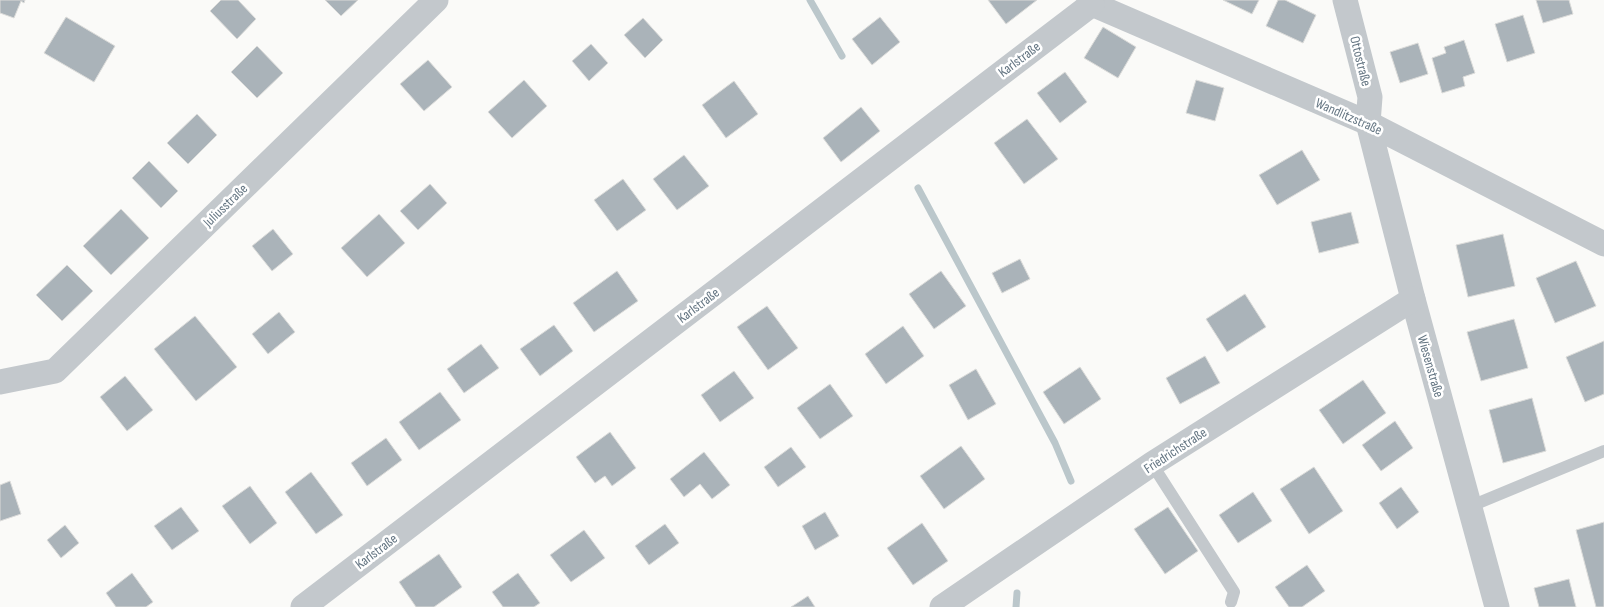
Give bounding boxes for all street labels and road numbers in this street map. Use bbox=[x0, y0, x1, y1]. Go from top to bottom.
street label: Ottostraße bbox=[1346, 34, 1375, 88]
street label: Karlstraße bbox=[995, 38, 1044, 81]
street label: Wandlitzstraße bbox=[1313, 94, 1385, 139]
street label: Juliusstraße bbox=[199, 180, 251, 231]
street label: Karlstraße bbox=[674, 284, 723, 327]
street label: Wiesenstraße bbox=[1414, 333, 1448, 399]
street label: Friedrichstraße bbox=[1141, 424, 1210, 477]
street label: Karlstraße bbox=[352, 530, 401, 573]

